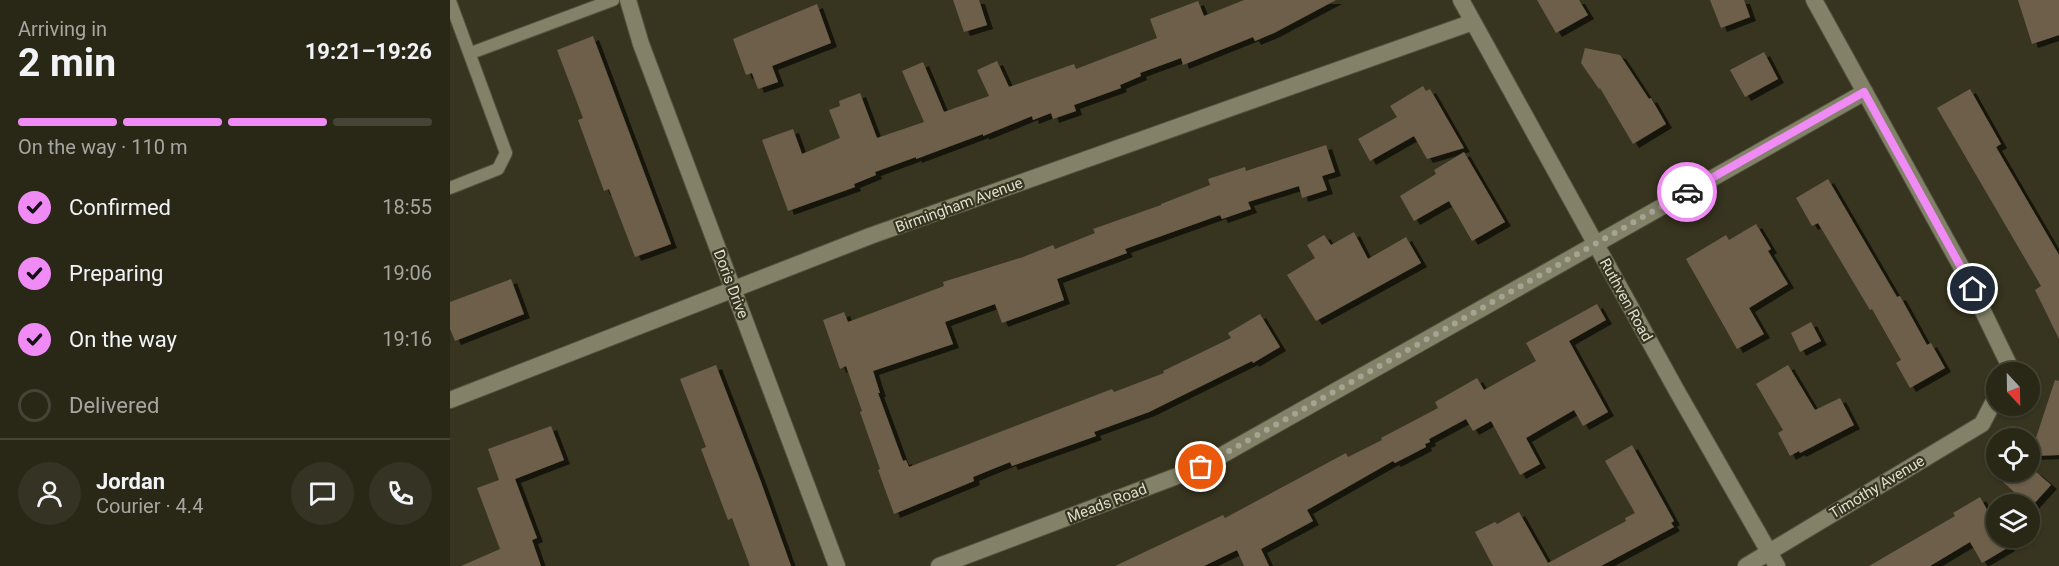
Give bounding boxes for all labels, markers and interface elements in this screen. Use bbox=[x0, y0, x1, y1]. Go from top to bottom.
text: Arriving in bbox=[18, 17, 107, 41]
text: 19:21–19:26 bbox=[305, 39, 432, 64]
text: 2 min bbox=[18, 40, 116, 86]
text: On the way · 110 m bbox=[18, 135, 187, 159]
courier bbox=[1657, 162, 1717, 222]
street label: Birmingham Avenue bbox=[893, 174, 1025, 236]
icon: car bbox=[1671, 176, 1704, 209]
icon: check bbox=[18, 191, 51, 224]
text: Confirmed bbox=[69, 195, 171, 220]
text: 18:55 bbox=[382, 195, 432, 219]
street label: Doris Drive bbox=[710, 247, 752, 321]
street label: Ruthven Road bbox=[1596, 255, 1656, 345]
icon: check bbox=[18, 257, 51, 290]
text: Preparing bbox=[69, 261, 163, 286]
text: 19:06 bbox=[382, 261, 432, 285]
pin bbox=[1947, 263, 1998, 314]
icon: home bbox=[1956, 272, 1989, 305]
icon: check bbox=[18, 323, 51, 356]
text: On the way bbox=[69, 327, 177, 352]
text: 19:16 bbox=[382, 327, 432, 351]
north arrow bbox=[1986, 362, 2040, 416]
map controls bbox=[1986, 362, 2040, 548]
text: Delivered bbox=[69, 393, 159, 418]
button: locate bbox=[1986, 428, 2040, 482]
pin bbox=[1175, 441, 1226, 492]
icon: bag bbox=[1184, 450, 1217, 483]
street label: Timothy Avenue bbox=[1826, 452, 1928, 522]
button: person bbox=[18, 462, 81, 525]
button: chat bbox=[291, 462, 354, 525]
button: phone bbox=[369, 462, 432, 525]
text: Jordan bbox=[96, 469, 165, 494]
street label: Meads Road bbox=[1065, 480, 1149, 526]
text: Courier · 4.4 bbox=[96, 494, 203, 518]
button: layers bbox=[1986, 494, 2040, 548]

